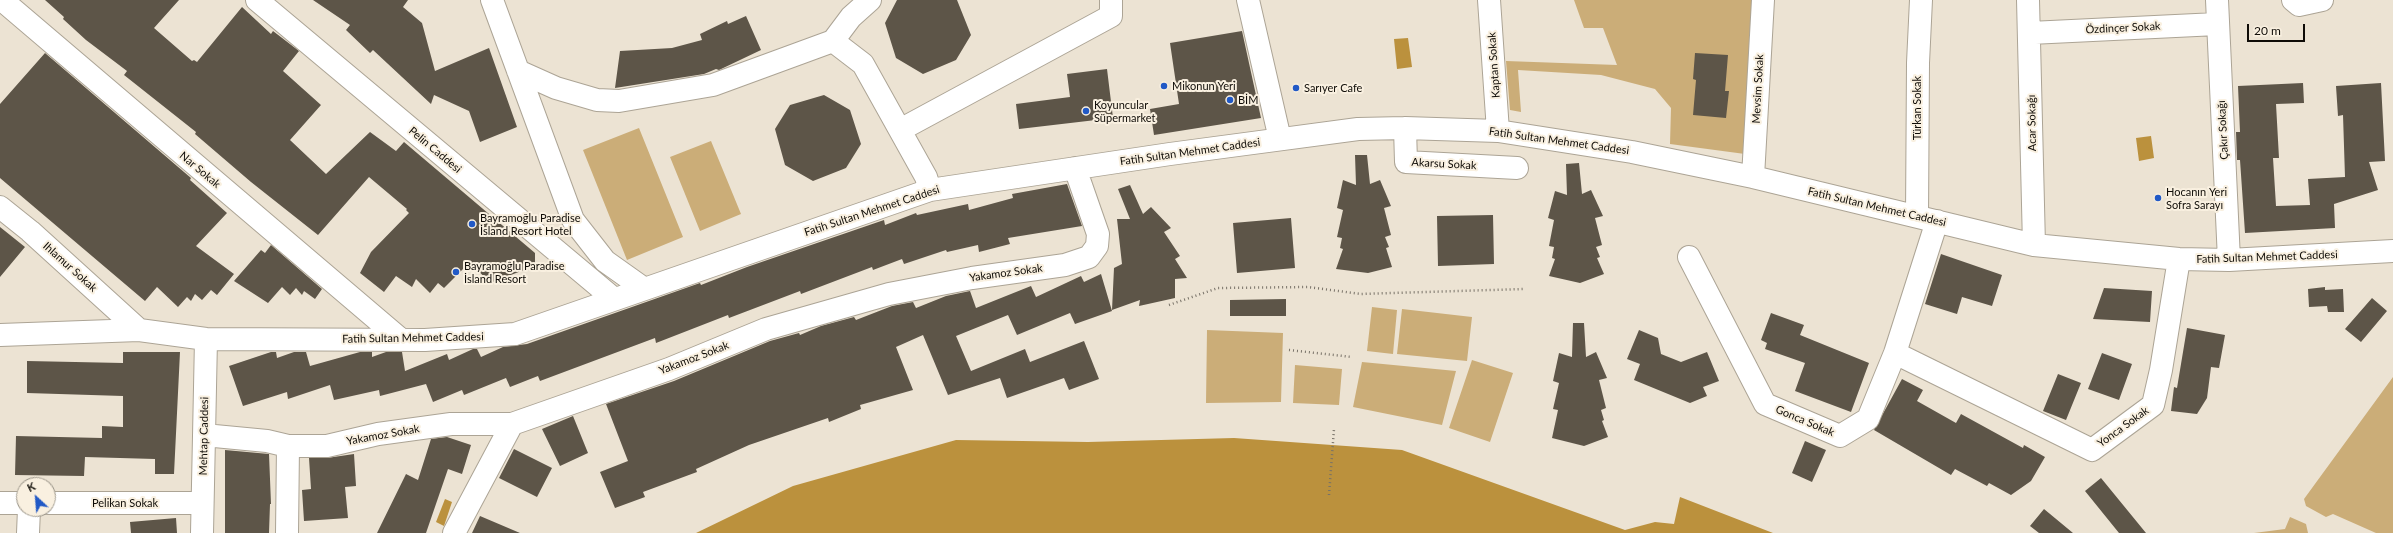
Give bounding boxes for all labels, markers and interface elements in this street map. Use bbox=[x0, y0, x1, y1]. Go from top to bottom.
scale bar bbox=[2249, 16, 2307, 42]
street label: Özdinçer Sokak bbox=[2085, 19, 2161, 37]
text: 20 m bbox=[2254, 23, 2281, 38]
street label: Kaptan Sokak bbox=[1485, 32, 1503, 98]
street label: Mevsim Sokak bbox=[1750, 54, 1766, 124]
street label: Türkan Sokak bbox=[1910, 76, 1924, 140]
place label: Mikonun Yeri bbox=[1172, 79, 1236, 93]
marker: Mikonun Yeri bbox=[1159, 81, 1169, 91]
place label: Sarıyer Cafe bbox=[1304, 81, 1362, 95]
marker: Sarıyer Cafe bbox=[1291, 83, 1301, 93]
place label: BİM bbox=[1238, 93, 1258, 107]
marker: BİM bbox=[1225, 95, 1235, 105]
street label: Acar Sokağı bbox=[2025, 95, 2039, 151]
place label: Koyuncular Süpermarket bbox=[1094, 98, 1155, 124]
street label: Çakır Sokağı bbox=[2215, 100, 2231, 160]
marker: Koyuncular Süpermarket bbox=[1081, 106, 1091, 116]
street label: Pelin Caddesi bbox=[406, 124, 464, 176]
street label: Fatih Sultan Mehmet Caddesi bbox=[1488, 125, 1630, 157]
street label: Fatih Sultan Mehmet Caddesi bbox=[1119, 136, 1261, 168]
street label: Nar Sokak bbox=[177, 149, 223, 191]
street label: Akarsu Sokak bbox=[1411, 156, 1477, 172]
street label: Fatih Sultan Mehmet Caddesi bbox=[803, 183, 941, 239]
street label: Fatih Sultan Mehmet Caddesi bbox=[1807, 185, 1947, 229]
place label: Hocanın Yeri Sofra Sarayı bbox=[2166, 185, 2227, 211]
marker: Hocanın Yeri Sofra Sarayı bbox=[2153, 193, 2163, 203]
place label: Bayramoğlu Paradise İsland Resort Hotel bbox=[480, 211, 581, 237]
marker: Bayramoğlu Paradise İsland Resort Hotel bbox=[467, 219, 477, 229]
street label: Ihlamur Sokak bbox=[40, 239, 100, 295]
street label: Fatih Sultan Mehmet Caddesi bbox=[2196, 248, 2338, 266]
place label: Bayramoğlu Paradise İsland Resort bbox=[464, 259, 565, 285]
street label: Yakamoz Sokak bbox=[968, 261, 1044, 285]
marker: Bayramoğlu Paradise İsland Resort bbox=[451, 267, 461, 277]
street label: Fatih Sultan Mehmet Caddesi bbox=[342, 330, 484, 346]
street label: Yakamoz Sokak bbox=[657, 339, 731, 377]
street label: Mehtap Caddesi bbox=[197, 397, 211, 475]
street label: Gonca Sokak bbox=[1774, 403, 1836, 439]
street label: Yonca Sokak bbox=[2095, 404, 2151, 450]
street label: Yakamoz Sokak bbox=[345, 422, 421, 448]
north arrow bbox=[16, 477, 56, 517]
text: K bbox=[25, 479, 37, 494]
street label: Pelikan Sokak bbox=[92, 496, 158, 510]

